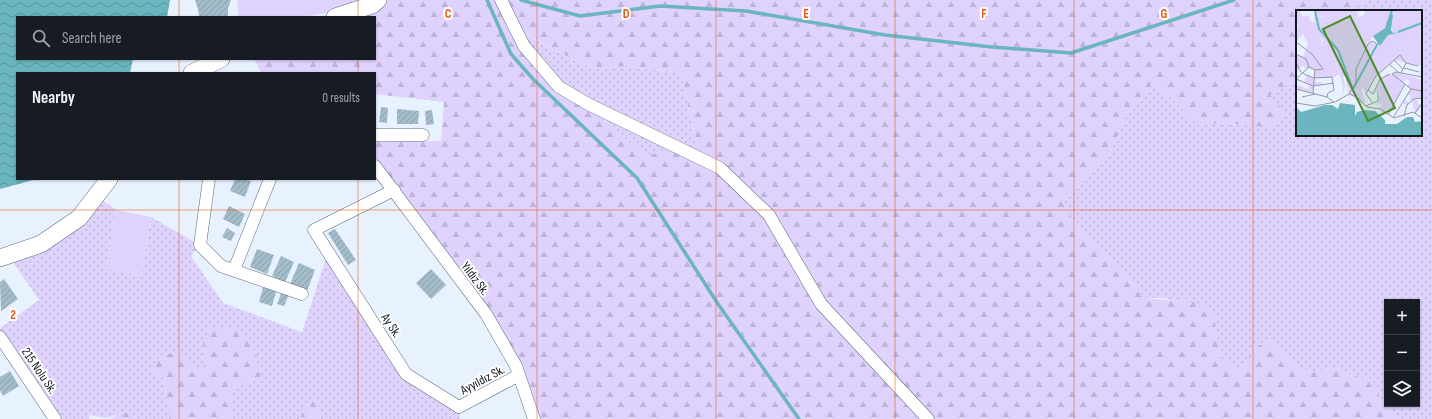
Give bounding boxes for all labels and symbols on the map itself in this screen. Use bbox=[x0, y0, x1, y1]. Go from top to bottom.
text: C bbox=[445, 6, 452, 22]
text: D bbox=[623, 6, 630, 22]
text: E bbox=[803, 6, 809, 22]
text: F bbox=[981, 6, 987, 22]
text: G bbox=[1161, 6, 1168, 22]
inset map bbox=[1296, 10, 1422, 136]
street label: Yıldız Sk. bbox=[458, 259, 493, 298]
text: 2 bbox=[10, 307, 16, 323]
street label: Ay Sk. bbox=[377, 310, 405, 341]
street label: 215 Nolu Sk. bbox=[18, 344, 60, 397]
street label: Ayyıldız Sk. bbox=[457, 362, 507, 399]

